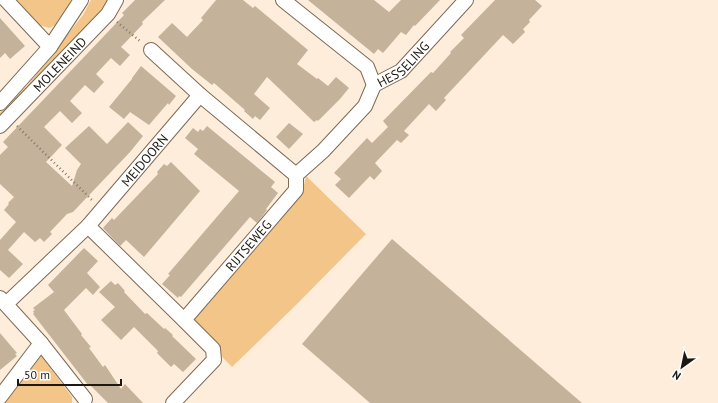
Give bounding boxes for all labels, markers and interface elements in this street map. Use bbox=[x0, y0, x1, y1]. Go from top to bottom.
street label: MOLENEIND bbox=[29, 33, 90, 95]
street label: HESSELING bbox=[374, 37, 433, 91]
street label: MEIDOORN bbox=[117, 130, 172, 190]
street label: RIJTSEWEG bbox=[222, 216, 275, 274]
north arrow bbox=[662, 347, 702, 387]
scale bar bbox=[18, 361, 121, 387]
text: 50 m bbox=[24, 367, 50, 382]
text: N bbox=[670, 368, 683, 383]

